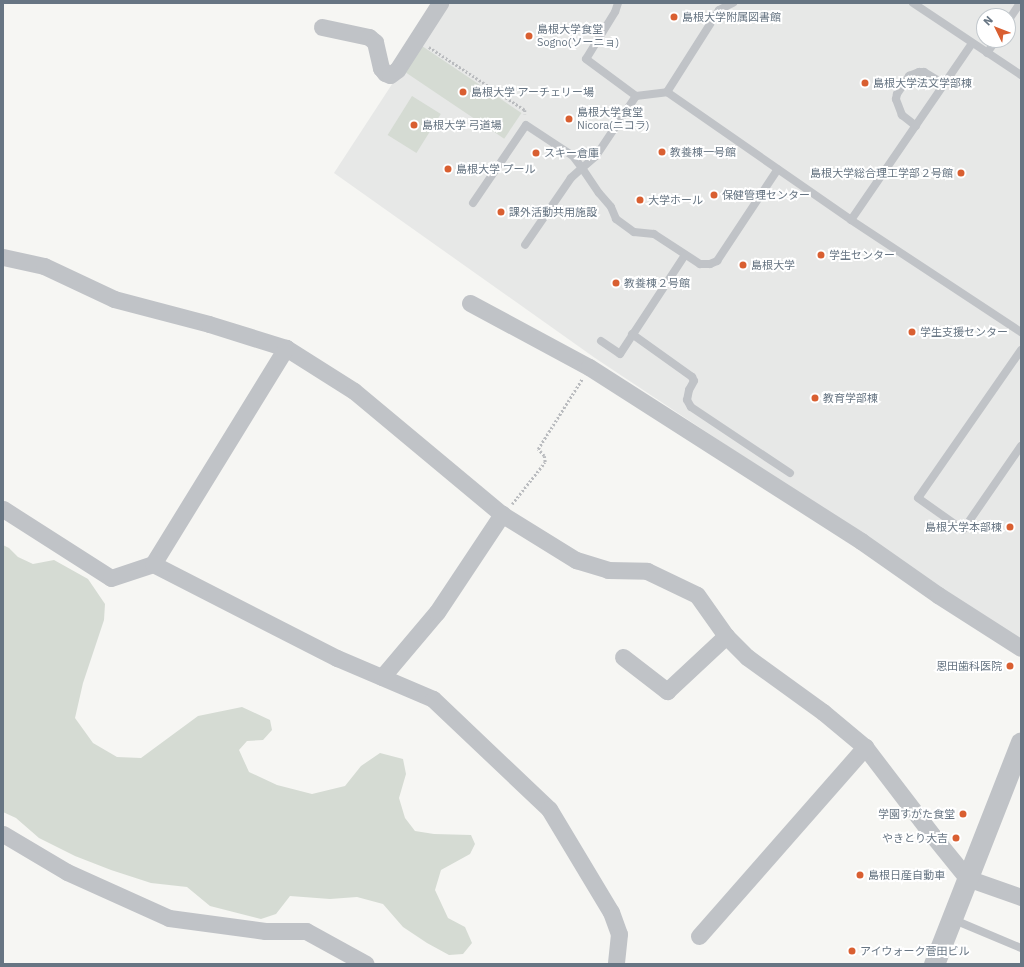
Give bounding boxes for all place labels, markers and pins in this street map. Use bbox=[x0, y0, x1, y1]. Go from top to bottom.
place label: 島根大学附属図書館 bbox=[682, 10, 781, 24]
marker: 島根大学附属図書館 bbox=[669, 12, 679, 22]
place label: 島根大学食堂 Sogno(ソーニョ) bbox=[537, 23, 619, 49]
marker: 島根大学食堂 Sogno(ソーニョ) bbox=[524, 31, 534, 41]
place label: 島根大学法文学部棟 bbox=[873, 76, 972, 90]
marker: 島根大学法文学部棟 bbox=[860, 78, 870, 88]
place label: 島根大学 アーチェリー場 bbox=[471, 85, 594, 99]
marker: 島根大学 アーチェリー場 bbox=[458, 87, 468, 97]
place label: 島根大学食堂 Nicora(ニコラ) bbox=[577, 106, 649, 132]
marker: 島根大学食堂 Nicora(ニコラ) bbox=[564, 114, 574, 124]
place label: 島根大学 弓道場 bbox=[422, 118, 502, 132]
marker: 島根大学 弓道場 bbox=[409, 120, 419, 130]
place label: 教養棟一号館 bbox=[670, 145, 736, 159]
place label: スキー倉庫 bbox=[544, 146, 599, 160]
marker: 教養棟一号館 bbox=[657, 147, 667, 157]
marker: スキー倉庫 bbox=[531, 148, 541, 158]
place label: 島根大学 プール bbox=[456, 162, 536, 176]
marker: 島根大学 プール bbox=[443, 164, 453, 174]
place label: 島根大学総合理工学部２号館 bbox=[810, 166, 953, 180]
marker: 島根大学総合理工学部２号館 bbox=[956, 168, 966, 178]
place label: 保健管理センター bbox=[722, 188, 810, 202]
marker: 保健管理センター bbox=[709, 190, 719, 200]
place label: 大学ホール bbox=[648, 193, 703, 207]
marker: 大学ホール bbox=[635, 195, 645, 205]
place label: 課外活動共用施設 bbox=[509, 205, 597, 219]
marker: 課外活動共用施設 bbox=[496, 207, 506, 217]
place label: 学生センター bbox=[829, 248, 895, 262]
marker: 学生センター bbox=[816, 250, 826, 260]
place label: 島根大学 bbox=[751, 258, 795, 272]
marker: 島根大学 bbox=[738, 260, 748, 270]
place label: 教養棟２号館 bbox=[624, 276, 690, 290]
marker: 教養棟２号館 bbox=[611, 278, 621, 288]
place label: 学生支援センター bbox=[920, 325, 1008, 339]
marker: 学生支援センター bbox=[907, 327, 917, 337]
place label: 教育学部棟 bbox=[823, 391, 878, 405]
marker: 教育学部棟 bbox=[810, 393, 820, 403]
place label: 島根大学本部棟 bbox=[925, 520, 1002, 534]
marker: 島根大学本部棟 bbox=[1005, 522, 1015, 532]
place label: 恩田歯科医院 bbox=[936, 659, 1002, 673]
marker: 恩田歯科医院 bbox=[1005, 661, 1015, 671]
place label: 学園すがた食堂 bbox=[878, 807, 955, 821]
marker: 学園すがた食堂 bbox=[958, 809, 968, 819]
place label: やきとり大吉 bbox=[882, 831, 948, 845]
marker: やきとり大吉 bbox=[951, 833, 961, 843]
place label: 島根日産自動車 bbox=[868, 868, 945, 882]
marker: 島根日産自動車 bbox=[855, 870, 865, 880]
place label: アイウォーク菅田ビル bbox=[860, 944, 970, 958]
marker: アイウォーク菅田ビル bbox=[847, 946, 857, 956]

